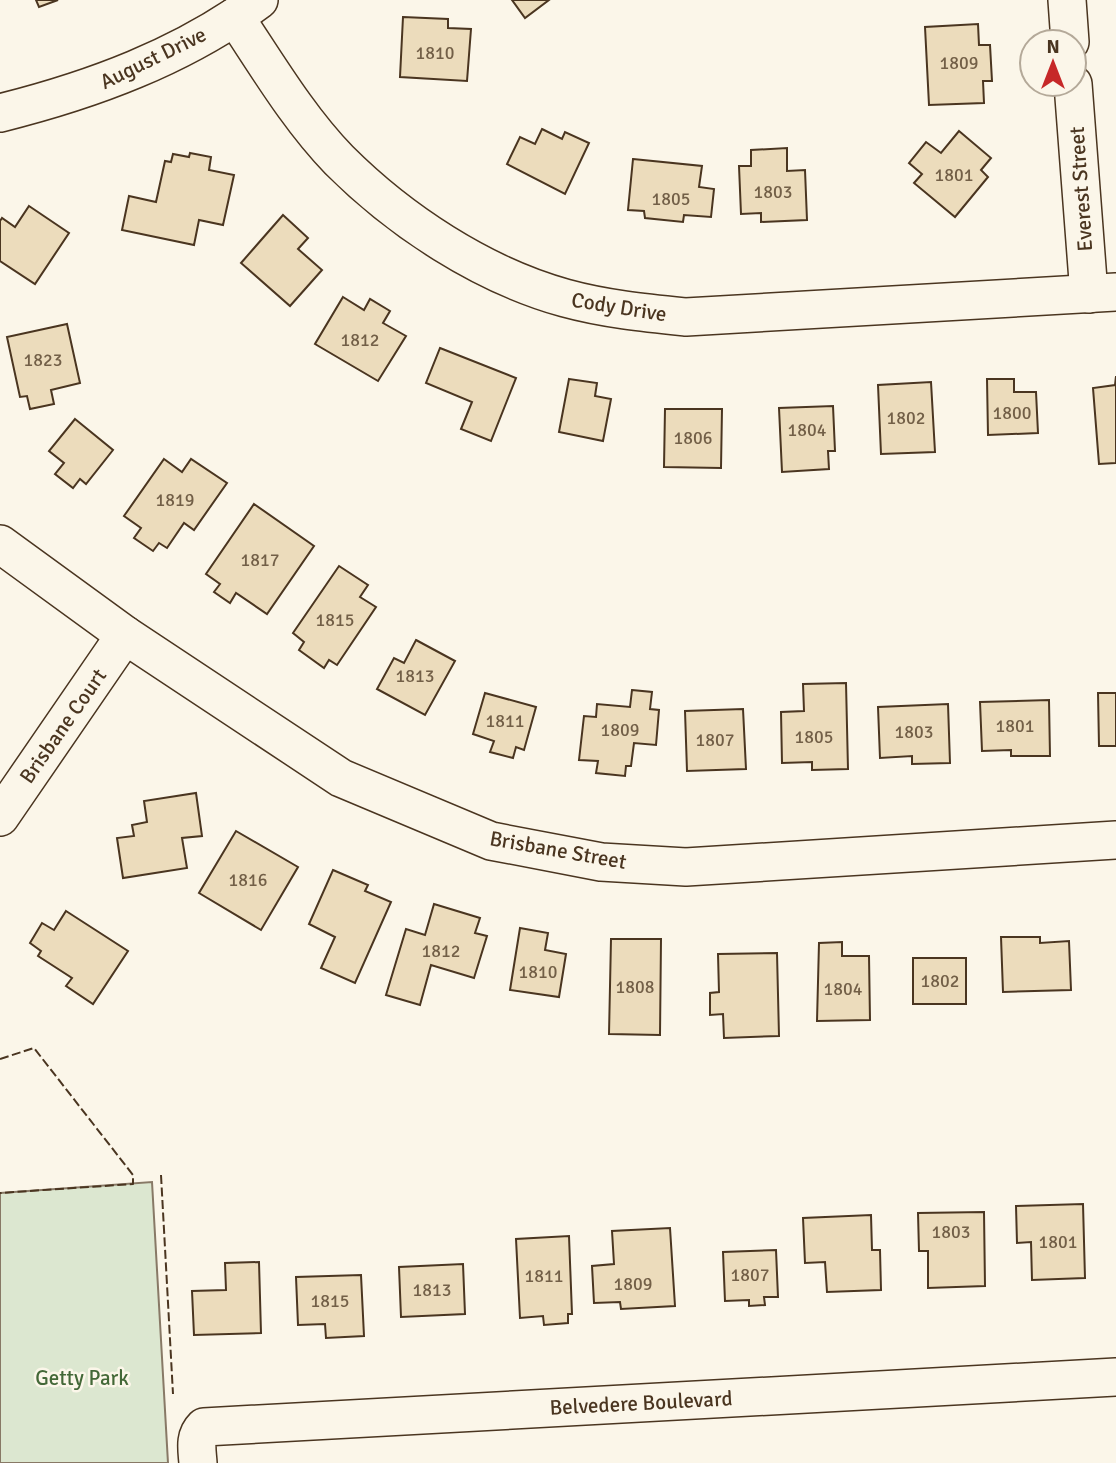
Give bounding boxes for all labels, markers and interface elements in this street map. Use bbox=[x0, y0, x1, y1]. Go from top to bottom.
street label: August Drive bbox=[96, 21, 210, 95]
north arrow bbox=[1018, 28, 1088, 98]
text: N bbox=[1046, 35, 1060, 59]
house number: 1810 bbox=[416, 42, 454, 64]
house number: 1809 bbox=[940, 52, 978, 74]
street label: Everest Street bbox=[1064, 126, 1098, 252]
house number: 1801 bbox=[935, 164, 973, 186]
house number: 1803 bbox=[754, 181, 792, 203]
house number: 1805 bbox=[652, 188, 690, 210]
street label: Cody Drive bbox=[570, 287, 668, 327]
house number: 1812 bbox=[341, 329, 379, 351]
house number: 1823 bbox=[24, 349, 62, 371]
house number: 1800 bbox=[993, 402, 1031, 424]
house number: 1802 bbox=[887, 407, 925, 429]
house number: 1804 bbox=[788, 419, 827, 441]
house number: 1806 bbox=[674, 427, 712, 449]
house number: 1819 bbox=[156, 489, 194, 511]
house number: 1817 bbox=[241, 549, 279, 571]
house number: 1815 bbox=[316, 609, 354, 631]
street label: Brisbane Court bbox=[14, 664, 112, 788]
house number: 1813 bbox=[396, 665, 434, 687]
house number: 1811 bbox=[486, 710, 524, 732]
house number: 1801 bbox=[996, 715, 1034, 737]
house number: 1809 bbox=[601, 719, 639, 741]
house number: 1803 bbox=[895, 721, 933, 743]
house number: 1805 bbox=[795, 726, 833, 748]
house number: 1807 bbox=[696, 729, 734, 751]
street label: Brisbane Street bbox=[488, 825, 628, 875]
house number: 1816 bbox=[229, 869, 267, 891]
house number: 1812 bbox=[422, 940, 460, 962]
house number: 1810 bbox=[519, 961, 557, 983]
house number: 1802 bbox=[921, 970, 959, 992]
house number: 1808 bbox=[616, 976, 654, 998]
house number: 1804 bbox=[824, 978, 863, 1000]
house number: 1803 bbox=[932, 1221, 970, 1243]
house number: 1801 bbox=[1039, 1231, 1077, 1253]
house number: 1807 bbox=[731, 1264, 769, 1286]
house number: 1811 bbox=[525, 1265, 563, 1287]
house number: 1809 bbox=[614, 1273, 652, 1295]
house number: 1813 bbox=[413, 1279, 451, 1301]
house number: 1815 bbox=[311, 1290, 349, 1312]
park label: Getty Park bbox=[35, 1365, 129, 1391]
street label: Belvedere Boulevard bbox=[549, 1385, 733, 1421]

